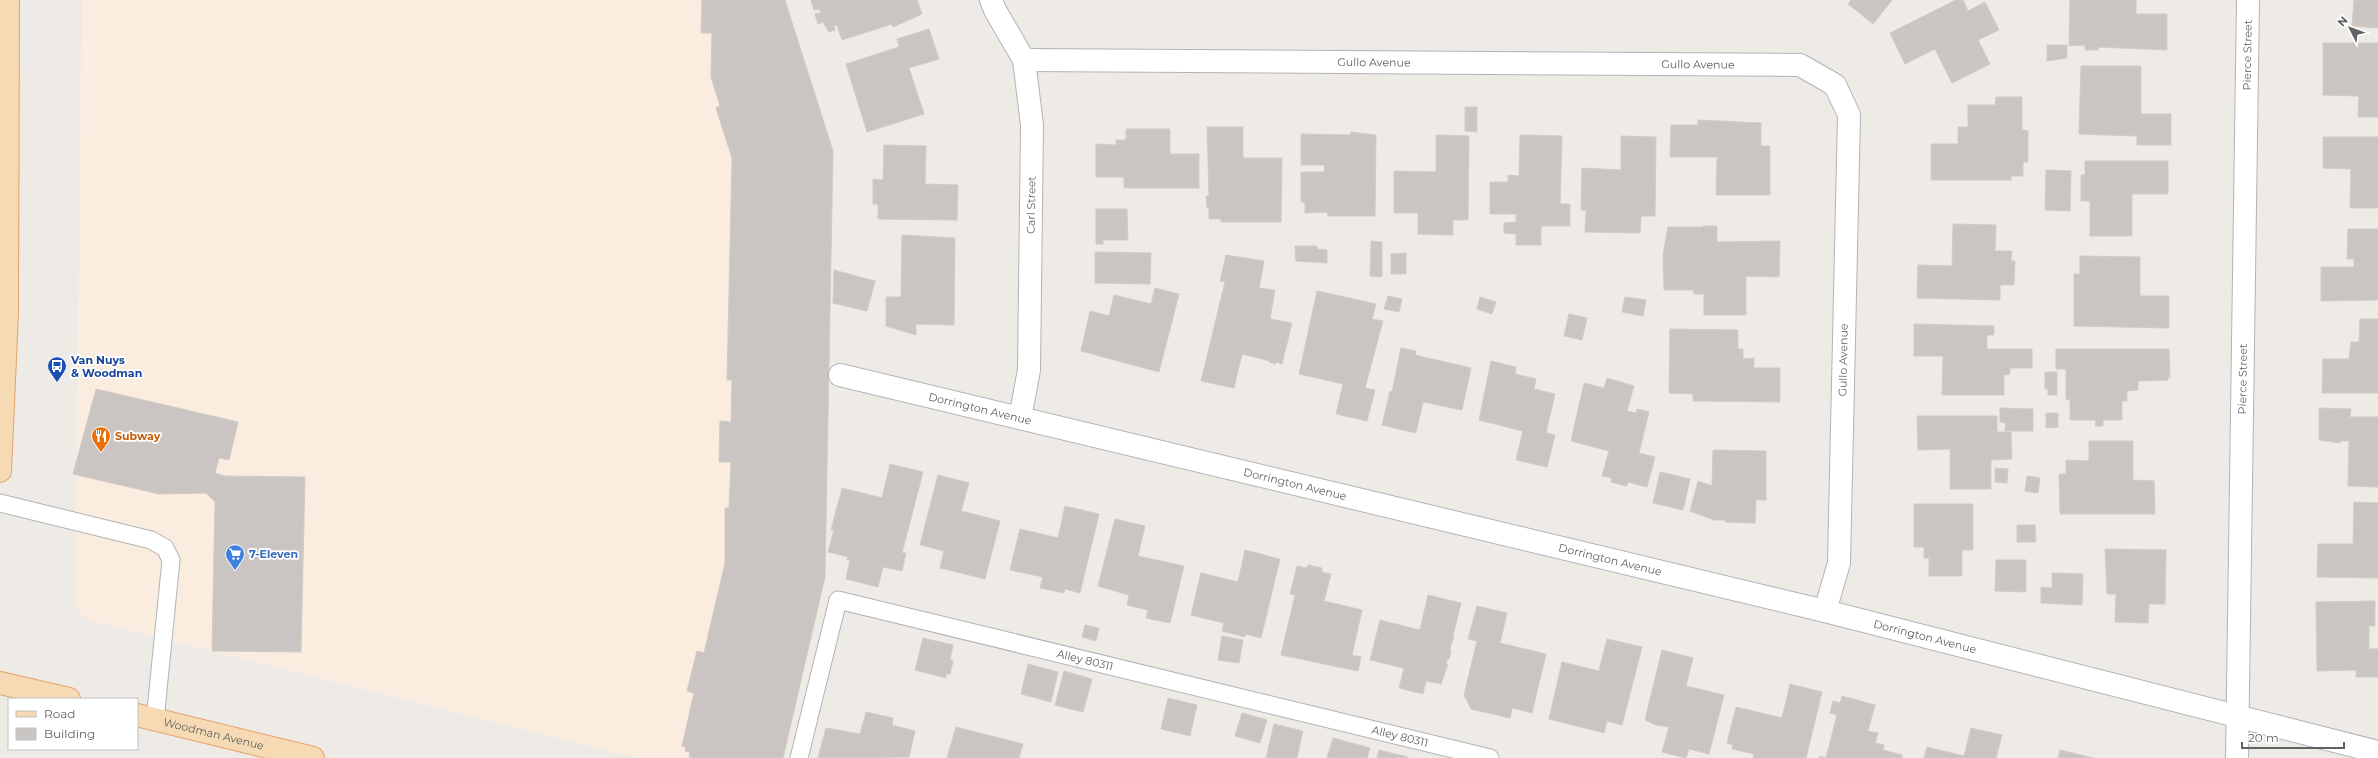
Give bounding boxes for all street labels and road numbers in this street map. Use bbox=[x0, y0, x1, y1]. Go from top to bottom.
street label: Pierce Street bbox=[2240, 19, 2255, 91]
street label: Gullo Avenue bbox=[1337, 55, 1411, 69]
street label: Gullo Avenue bbox=[1661, 57, 1735, 72]
street label: Carl Street bbox=[1023, 176, 1039, 234]
street label: Gullo Avenue bbox=[1835, 323, 1851, 397]
street label: Pierce Street bbox=[2235, 343, 2250, 415]
street label: Dorrington Avenue bbox=[927, 389, 1033, 428]
street label: Dorrington Avenue bbox=[1242, 465, 1348, 503]
street label: Dorrington Avenue bbox=[1557, 540, 1664, 579]
street label: Dorrington Avenue bbox=[1872, 617, 1978, 656]
street label: Alley 80311 bbox=[1055, 646, 1115, 673]
street label: Woodman Avenue bbox=[162, 715, 266, 753]
street label: Alley 80311 bbox=[1370, 723, 1430, 750]

